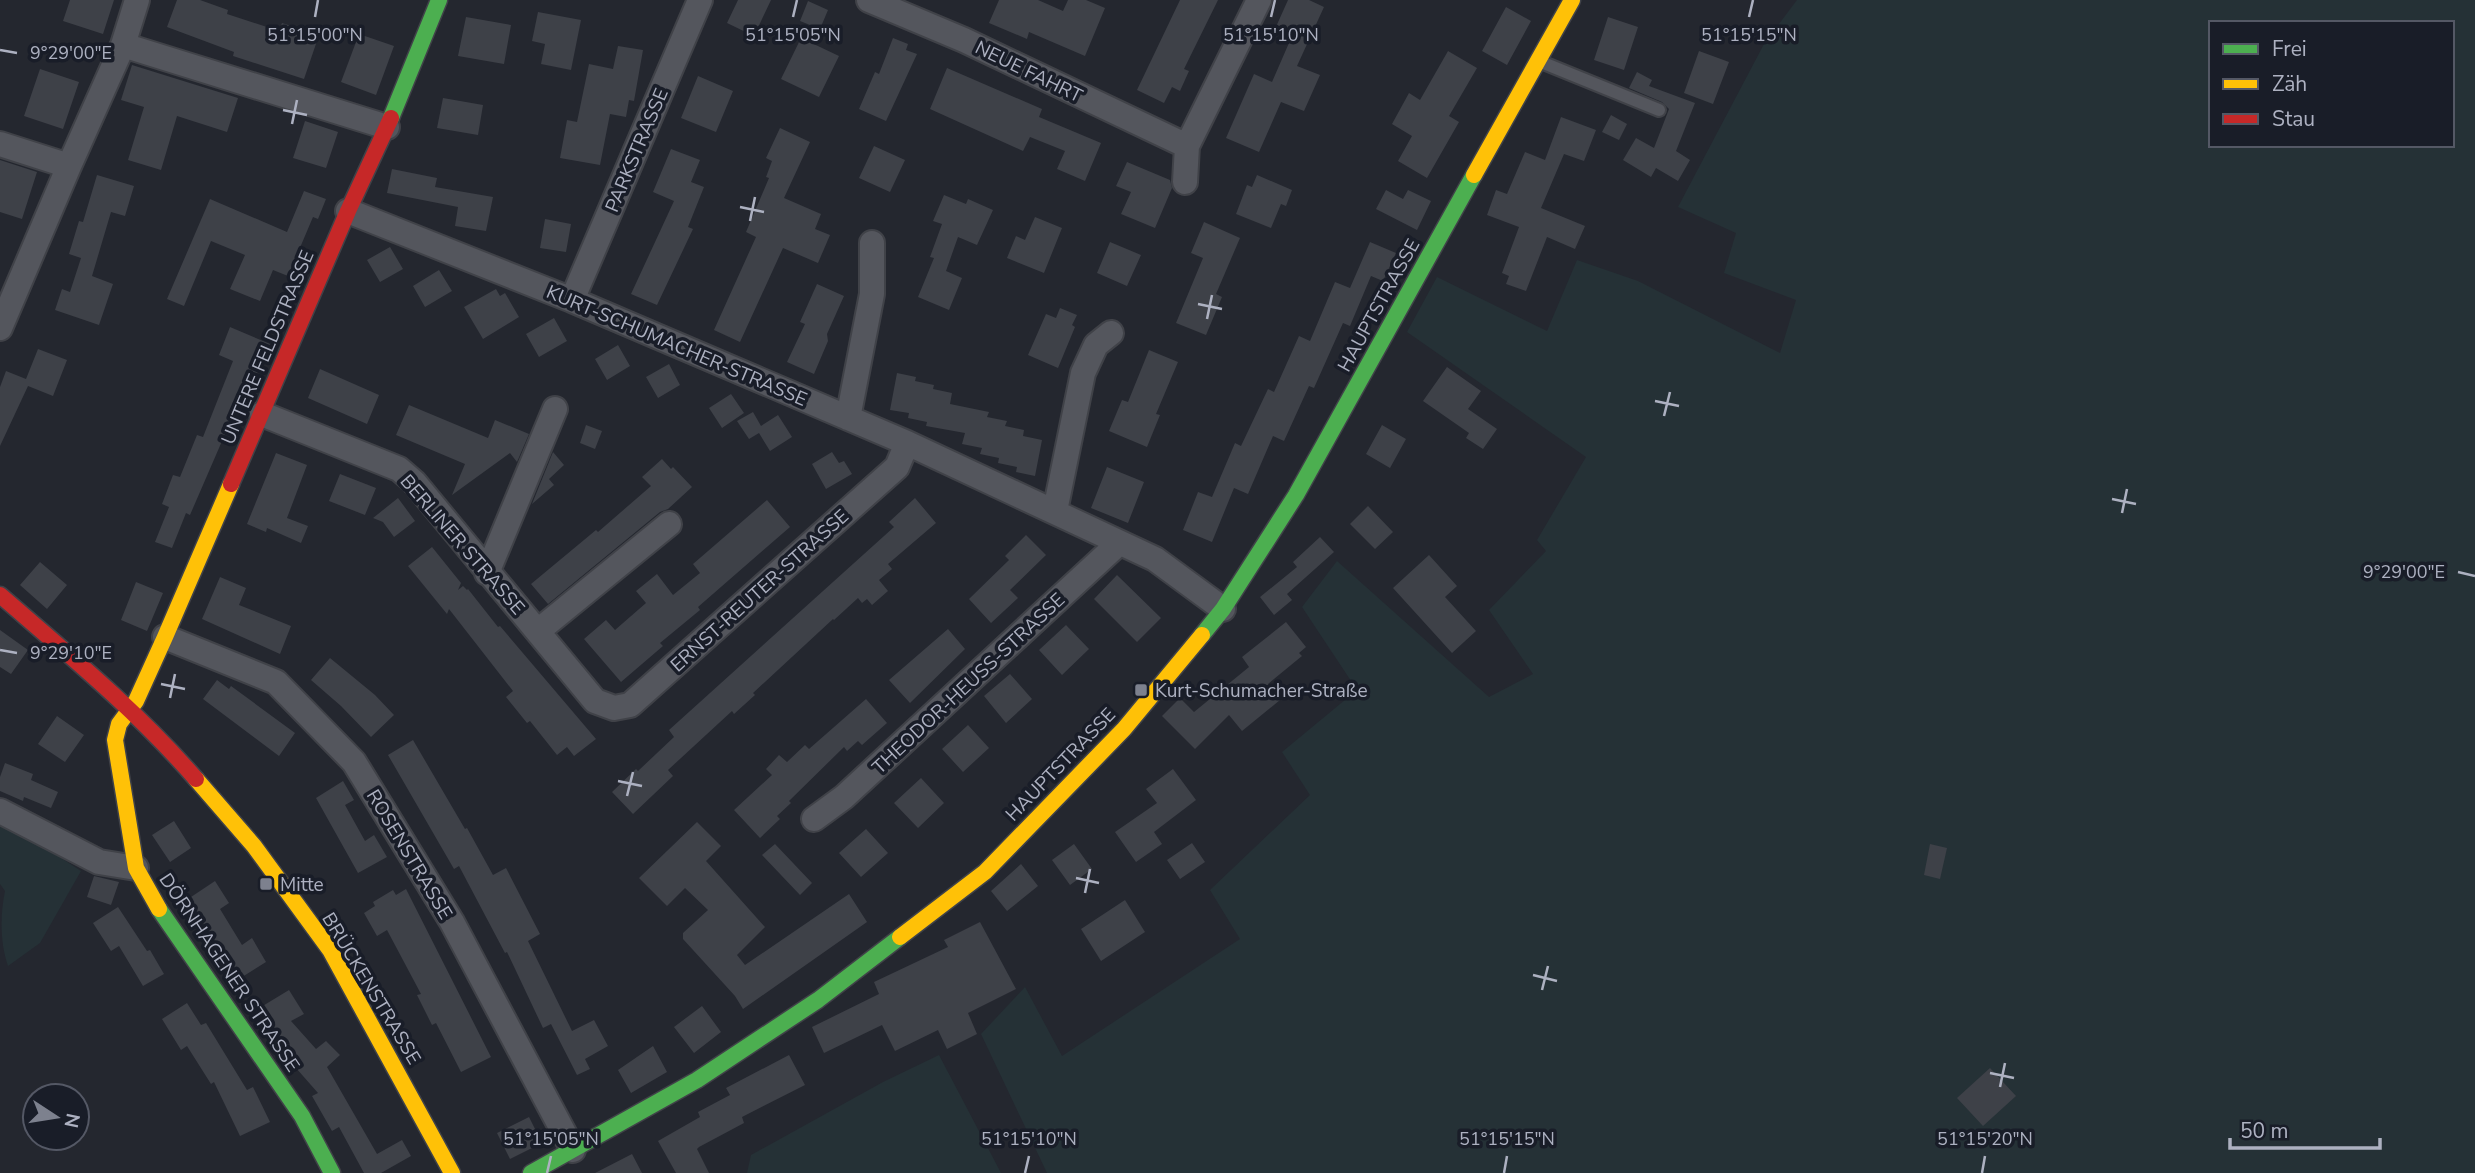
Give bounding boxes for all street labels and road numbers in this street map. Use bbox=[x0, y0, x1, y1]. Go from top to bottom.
street label: NEUE FAHRT bbox=[971, 35, 1087, 109]
street label: PARKSTRASSE bbox=[599, 85, 675, 216]
street label: HAUPTSTRASSE bbox=[1332, 234, 1426, 377]
street label: UNTERE FELDSTRASSE bbox=[215, 246, 321, 448]
street label: KURT-SCHUMACHER-STRASSE bbox=[542, 279, 811, 413]
street label: BERLINER STRASSE bbox=[394, 469, 530, 620]
street label: ERNST-REUTER-STRASSE bbox=[665, 504, 854, 678]
street label: THEODOR-HEUSS-STRASSE bbox=[867, 587, 1071, 780]
street label: HAUPTSTRASSE bbox=[1000, 702, 1122, 827]
street label: ROSENSTRASSE bbox=[360, 785, 458, 924]
street label: DÖRNHAGENER STRASSE bbox=[153, 868, 306, 1077]
street label: BRÜCKENSTRASSE bbox=[316, 908, 427, 1069]

